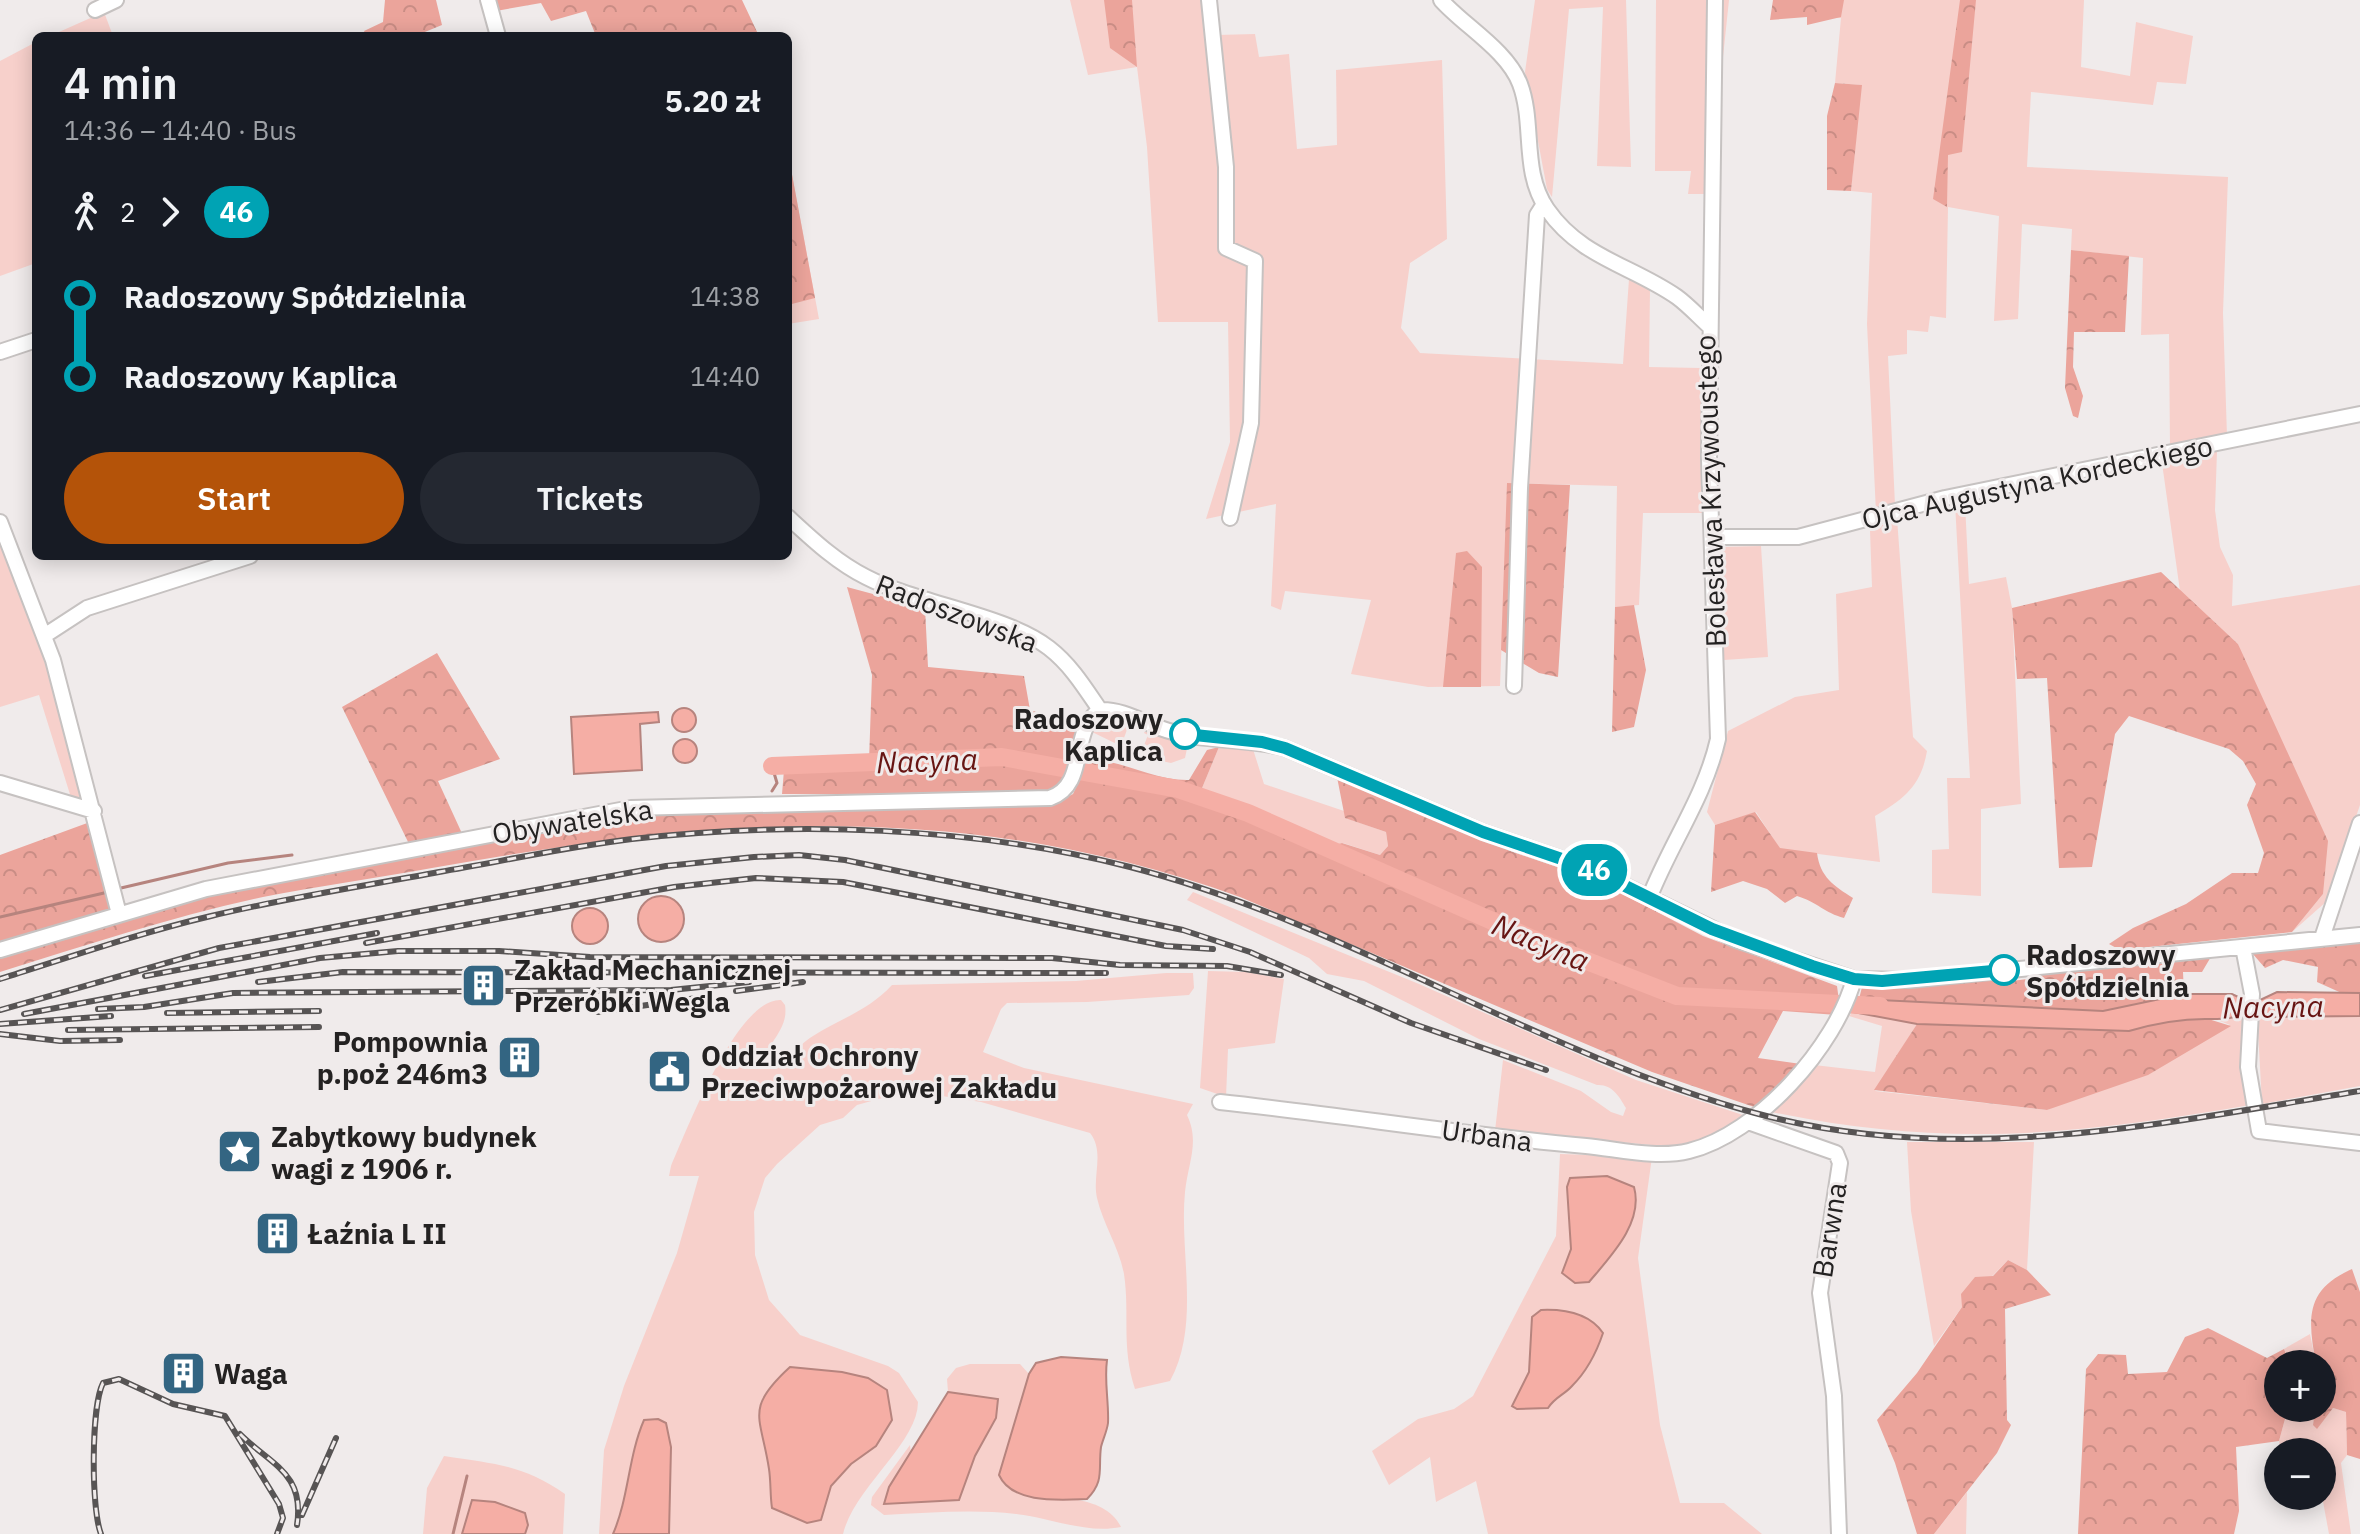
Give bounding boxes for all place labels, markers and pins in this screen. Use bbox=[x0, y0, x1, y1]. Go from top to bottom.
place label: Radoszowy Kaplica bbox=[1014, 700, 1163, 769]
marker: Radoszowy Kaplica bbox=[1170, 719, 1200, 749]
place label: Radoszowy Spółdzielnia bbox=[2026, 936, 2190, 1005]
place label: Zakład Mechanicznej Przeróbki Wegla bbox=[514, 951, 791, 1020]
marker: Radoszowy Spółdzielnia bbox=[1989, 955, 2019, 985]
building icon: Zakład Mechanicznej Przeróbki Wegla bbox=[459, 961, 507, 1009]
place label: Pompownia p.poż 246m3 bbox=[317, 1023, 488, 1092]
building icon: Pompownia p.poż 246m3 bbox=[495, 1033, 543, 1081]
place label: Oddział Ochrony Przeciwpożarowej Zakładu bbox=[701, 1037, 1057, 1106]
public building icon: Oddział Ochrony Przeciwpożarowej Zakładu bbox=[646, 1047, 694, 1095]
place label: Zabytkowy budynek wagi z 1906 r. bbox=[271, 1118, 537, 1187]
place icon: Zabytkowy budynek wagi z 1906 r. bbox=[216, 1128, 264, 1176]
building icon: Łaźnia L II bbox=[253, 1209, 301, 1257]
place label: Łaźnia L II bbox=[307, 1215, 447, 1252]
building icon: Waga bbox=[159, 1349, 207, 1397]
place label: Waga bbox=[214, 1355, 288, 1392]

